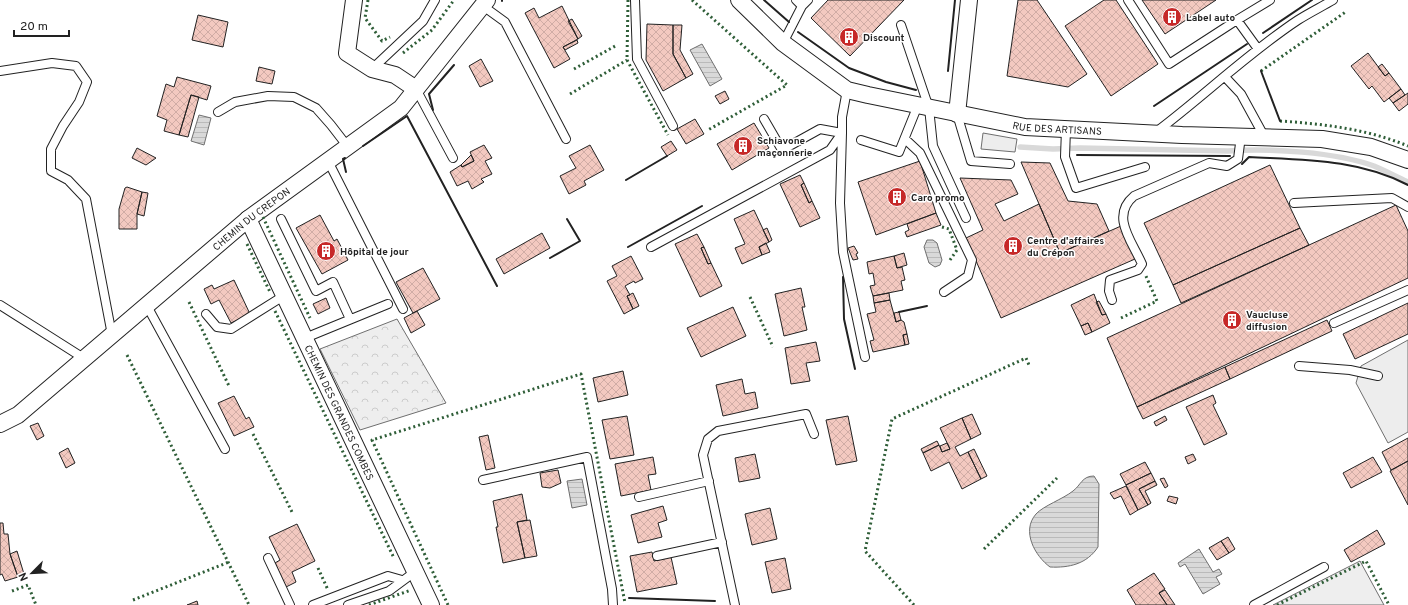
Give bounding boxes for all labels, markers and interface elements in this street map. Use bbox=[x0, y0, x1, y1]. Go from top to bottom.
building icon: Label auto bbox=[1161, 6, 1183, 28]
scale bar bbox=[14, 12, 69, 38]
place label: Label auto bbox=[1186, 12, 1235, 25]
text: 20 m bbox=[20, 19, 48, 35]
building icon: Discount bbox=[838, 26, 860, 48]
place label: Discount bbox=[863, 32, 905, 45]
street label: RUE DES ARTISANS bbox=[1011, 120, 1102, 139]
building icon: Schiavone maçonnerie bbox=[732, 135, 754, 157]
place label: Schiavone maçonnerie bbox=[757, 135, 813, 160]
street label: CHEMIN DU CREPON bbox=[211, 185, 293, 254]
building icon: Caro promo bbox=[886, 186, 908, 208]
place label: Caro promo bbox=[911, 192, 965, 205]
building icon: Centre d'affaires du Crépon bbox=[1002, 235, 1024, 257]
place label: Centre d'affaires du Crépon bbox=[1027, 235, 1104, 260]
building icon: Hôpital de jour bbox=[315, 240, 337, 262]
place label: Hôpital de jour bbox=[340, 246, 410, 259]
building icon: Vaucluse diffusion bbox=[1221, 309, 1243, 331]
place label: Vaucluse diffusion bbox=[1246, 309, 1289, 334]
street label: CHEMIN DES GRANDES COMBES bbox=[301, 343, 376, 483]
north arrow bbox=[12, 553, 52, 593]
text: N bbox=[16, 570, 32, 583]

